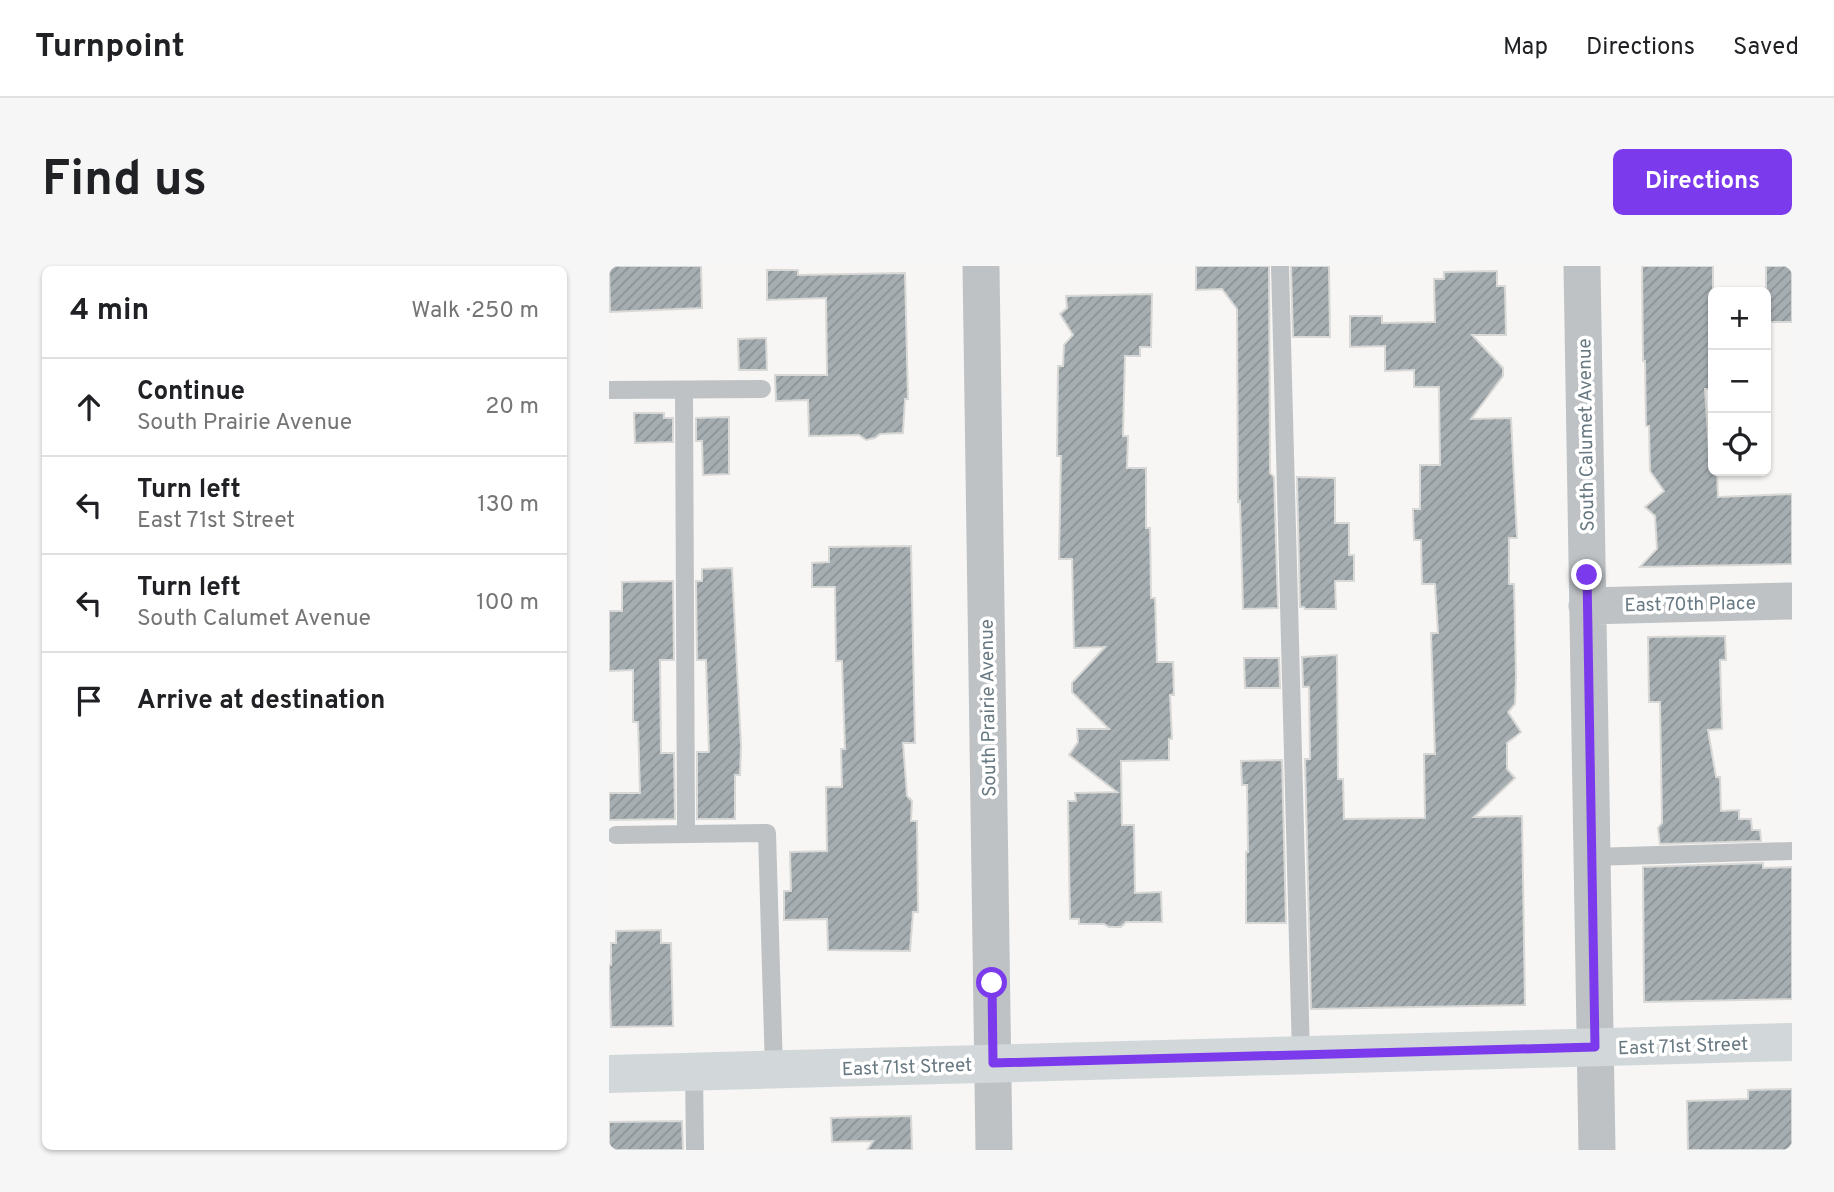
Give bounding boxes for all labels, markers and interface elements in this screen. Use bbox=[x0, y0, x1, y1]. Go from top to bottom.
text: Turnpoint bbox=[35, 27, 185, 69]
text: Map bbox=[1503, 33, 1548, 63]
text: Directions bbox=[1586, 33, 1695, 63]
text: Saved bbox=[1733, 33, 1799, 63]
button: Directions bbox=[1613, 149, 1792, 215]
text: Find us bbox=[42, 151, 207, 213]
map controls bbox=[1708, 287, 1771, 476]
button: + bbox=[1708, 287, 1771, 350]
text: 4 min bbox=[70, 293, 149, 330]
text: Walk · 250 m bbox=[411, 297, 539, 326]
street label: South Calumet Avenue bbox=[1573, 338, 1601, 532]
button: − bbox=[1708, 350, 1771, 413]
text: Continue bbox=[137, 376, 245, 409]
icon: ahead bbox=[70, 388, 108, 426]
text: 20 m bbox=[485, 393, 539, 422]
text: South Prairie Avenue bbox=[137, 409, 352, 438]
button: locate bbox=[1708, 413, 1771, 476]
text: Turn left bbox=[137, 474, 241, 507]
icon: left bbox=[70, 486, 108, 524]
text: 130 m bbox=[477, 491, 539, 520]
text: East 71st Street bbox=[137, 507, 295, 536]
route end bbox=[1571, 559, 1602, 590]
text: Turn left bbox=[137, 572, 241, 605]
icon: left bbox=[70, 584, 108, 622]
text: 100 m bbox=[476, 589, 539, 618]
street label: East 70th Place bbox=[1624, 592, 1756, 618]
text: South Calumet Avenue bbox=[137, 605, 371, 634]
street label: South Prairie Avenue bbox=[975, 619, 1003, 797]
icon: arrive bbox=[70, 682, 108, 720]
text: Arrive at destination bbox=[137, 685, 385, 718]
route start bbox=[976, 967, 1007, 998]
street label: East 71st Street bbox=[1617, 1033, 1749, 1061]
street label: East 71st Street bbox=[841, 1054, 973, 1082]

